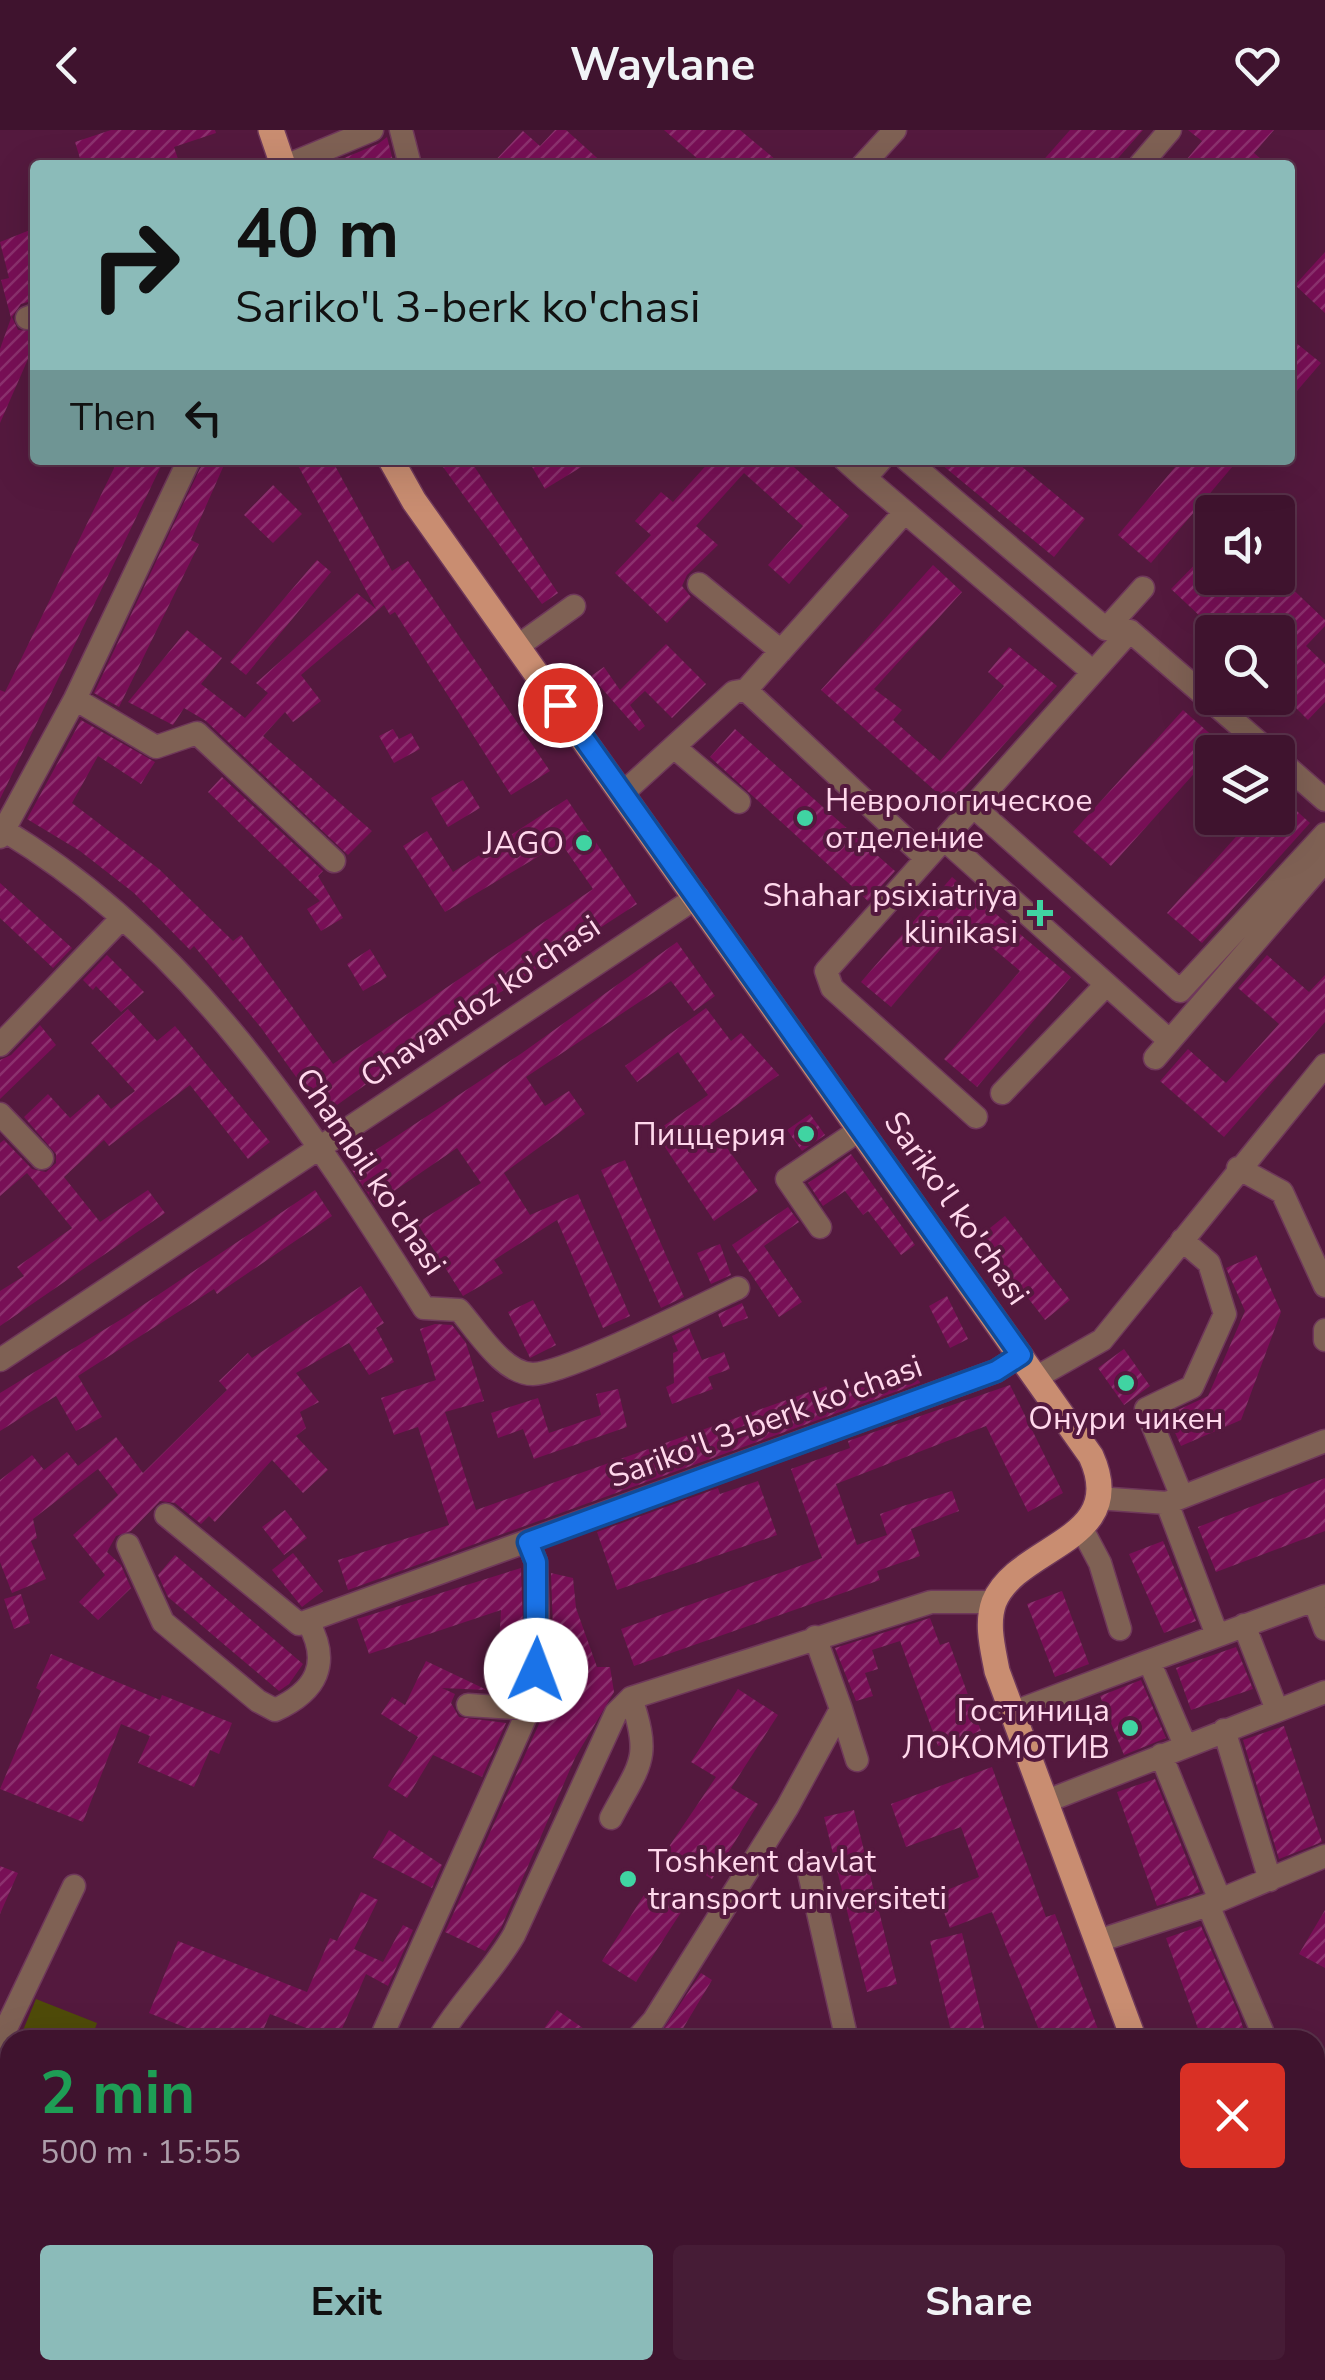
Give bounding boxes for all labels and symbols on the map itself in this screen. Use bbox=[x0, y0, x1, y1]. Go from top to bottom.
pin bbox=[518, 663, 603, 748]
place label: Неврологическое отделение bbox=[825, 779, 1093, 859]
marker: Неврологическое отделение bbox=[794, 807, 816, 829]
place label: JAGO bbox=[482, 822, 564, 865]
marker: JAGO bbox=[573, 832, 595, 854]
place label: Shahar psixiatriya klinikasi bbox=[763, 874, 1018, 954]
marker: Shahar psixiatriya klinikasi bbox=[1027, 900, 1053, 926]
street label: Chavandoz ko'chasi bbox=[352, 905, 609, 1098]
street label: Chambil ko'chasi bbox=[285, 1059, 456, 1283]
street label: Sariko'l ko'chasi bbox=[874, 1103, 1039, 1314]
place label: Пиццерия bbox=[633, 1113, 786, 1156]
marker: Пиццерия bbox=[795, 1123, 817, 1145]
street label: Sariko'l 3-berk ko'chasi bbox=[602, 1345, 928, 1498]
marker: Онури чикен bbox=[1115, 1372, 1137, 1394]
place label: Онури чикен bbox=[1028, 1397, 1224, 1440]
position arrow bbox=[484, 1618, 588, 1722]
place label: Гостиница ЛОКОМОТИВ bbox=[902, 1689, 1110, 1769]
marker: Гостиница ЛОКОМОТИВ bbox=[1119, 1717, 1141, 1739]
place label: Toshkent davlat transport universiteti bbox=[648, 1840, 947, 1920]
marker: Toshkent davlat transport universiteti bbox=[617, 1868, 639, 1890]

